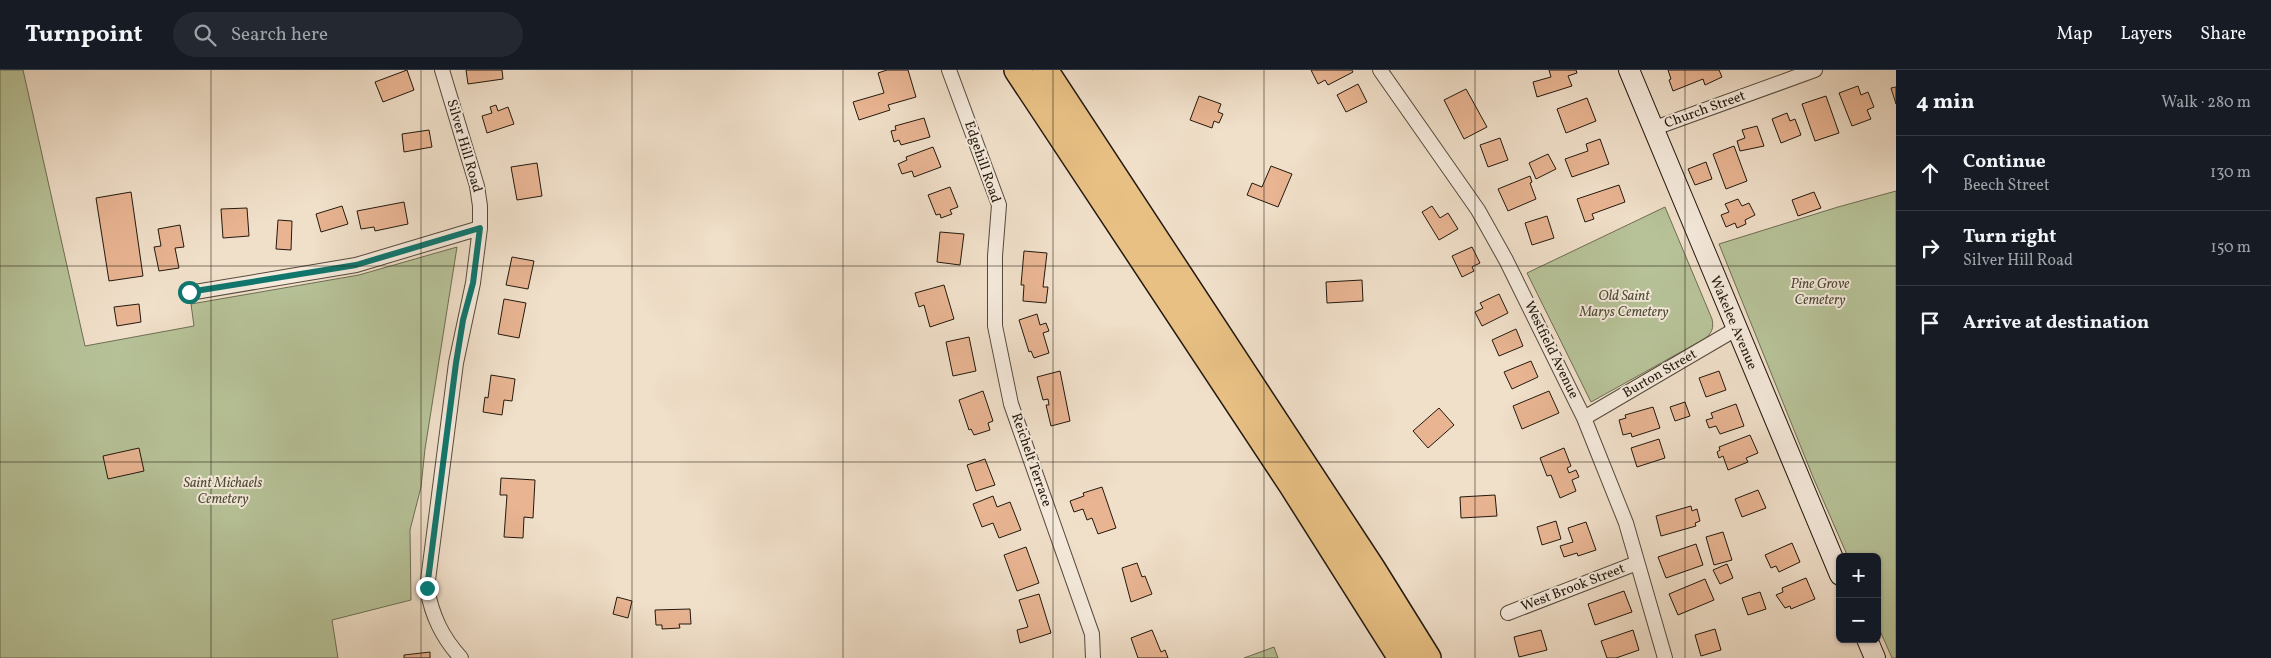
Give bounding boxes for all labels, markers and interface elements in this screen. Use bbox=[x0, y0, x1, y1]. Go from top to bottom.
search box bbox=[173, 12, 523, 57]
text: Turnpoint bbox=[25, 18, 143, 52]
icon: search bbox=[191, 21, 219, 49]
text: Search here bbox=[231, 22, 328, 48]
text: Map bbox=[2056, 22, 2092, 47]
text: Layers bbox=[2120, 22, 2172, 47]
text: Share bbox=[2200, 22, 2246, 47]
street label: Church Street bbox=[1662, 87, 1748, 133]
text: 4 min bbox=[1916, 88, 1975, 117]
text: Walk · 280 m bbox=[2161, 92, 2251, 114]
street label: Silver Hill Road bbox=[442, 97, 486, 195]
street label: Edgehill Road bbox=[959, 119, 1005, 206]
text: Continue bbox=[1963, 149, 2046, 175]
icon: ahead bbox=[1916, 159, 1944, 187]
text: 130 m bbox=[2210, 162, 2251, 184]
text: Beech Street bbox=[1963, 175, 2050, 197]
text: Turn right bbox=[1963, 224, 2056, 250]
icon: right bbox=[1916, 234, 1944, 262]
text: 150 m bbox=[2210, 237, 2251, 259]
text: Silver Hill Road bbox=[1963, 250, 2073, 272]
street label: Wakelee Avenue bbox=[1705, 273, 1761, 373]
park label: Pine Grove Cemetery bbox=[1791, 275, 1849, 310]
route start bbox=[178, 281, 201, 304]
park label: Old Saint Marys Cemetery bbox=[1578, 287, 1669, 322]
street label: Westfield Avenue bbox=[1519, 298, 1583, 402]
icon: arrive bbox=[1916, 309, 1944, 337]
text: Arrive at destination bbox=[1963, 310, 2149, 336]
street label: Burton Street bbox=[1619, 345, 1701, 403]
street label: Reichelt Terrace bbox=[1006, 411, 1056, 510]
park label: Saint Michaels Cemetery bbox=[184, 474, 262, 509]
map controls bbox=[1836, 553, 1881, 643]
button: + bbox=[1836, 553, 1881, 598]
street label: West Brook Street bbox=[1518, 559, 1628, 617]
route end bbox=[416, 577, 439, 600]
button: − bbox=[1836, 598, 1881, 643]

